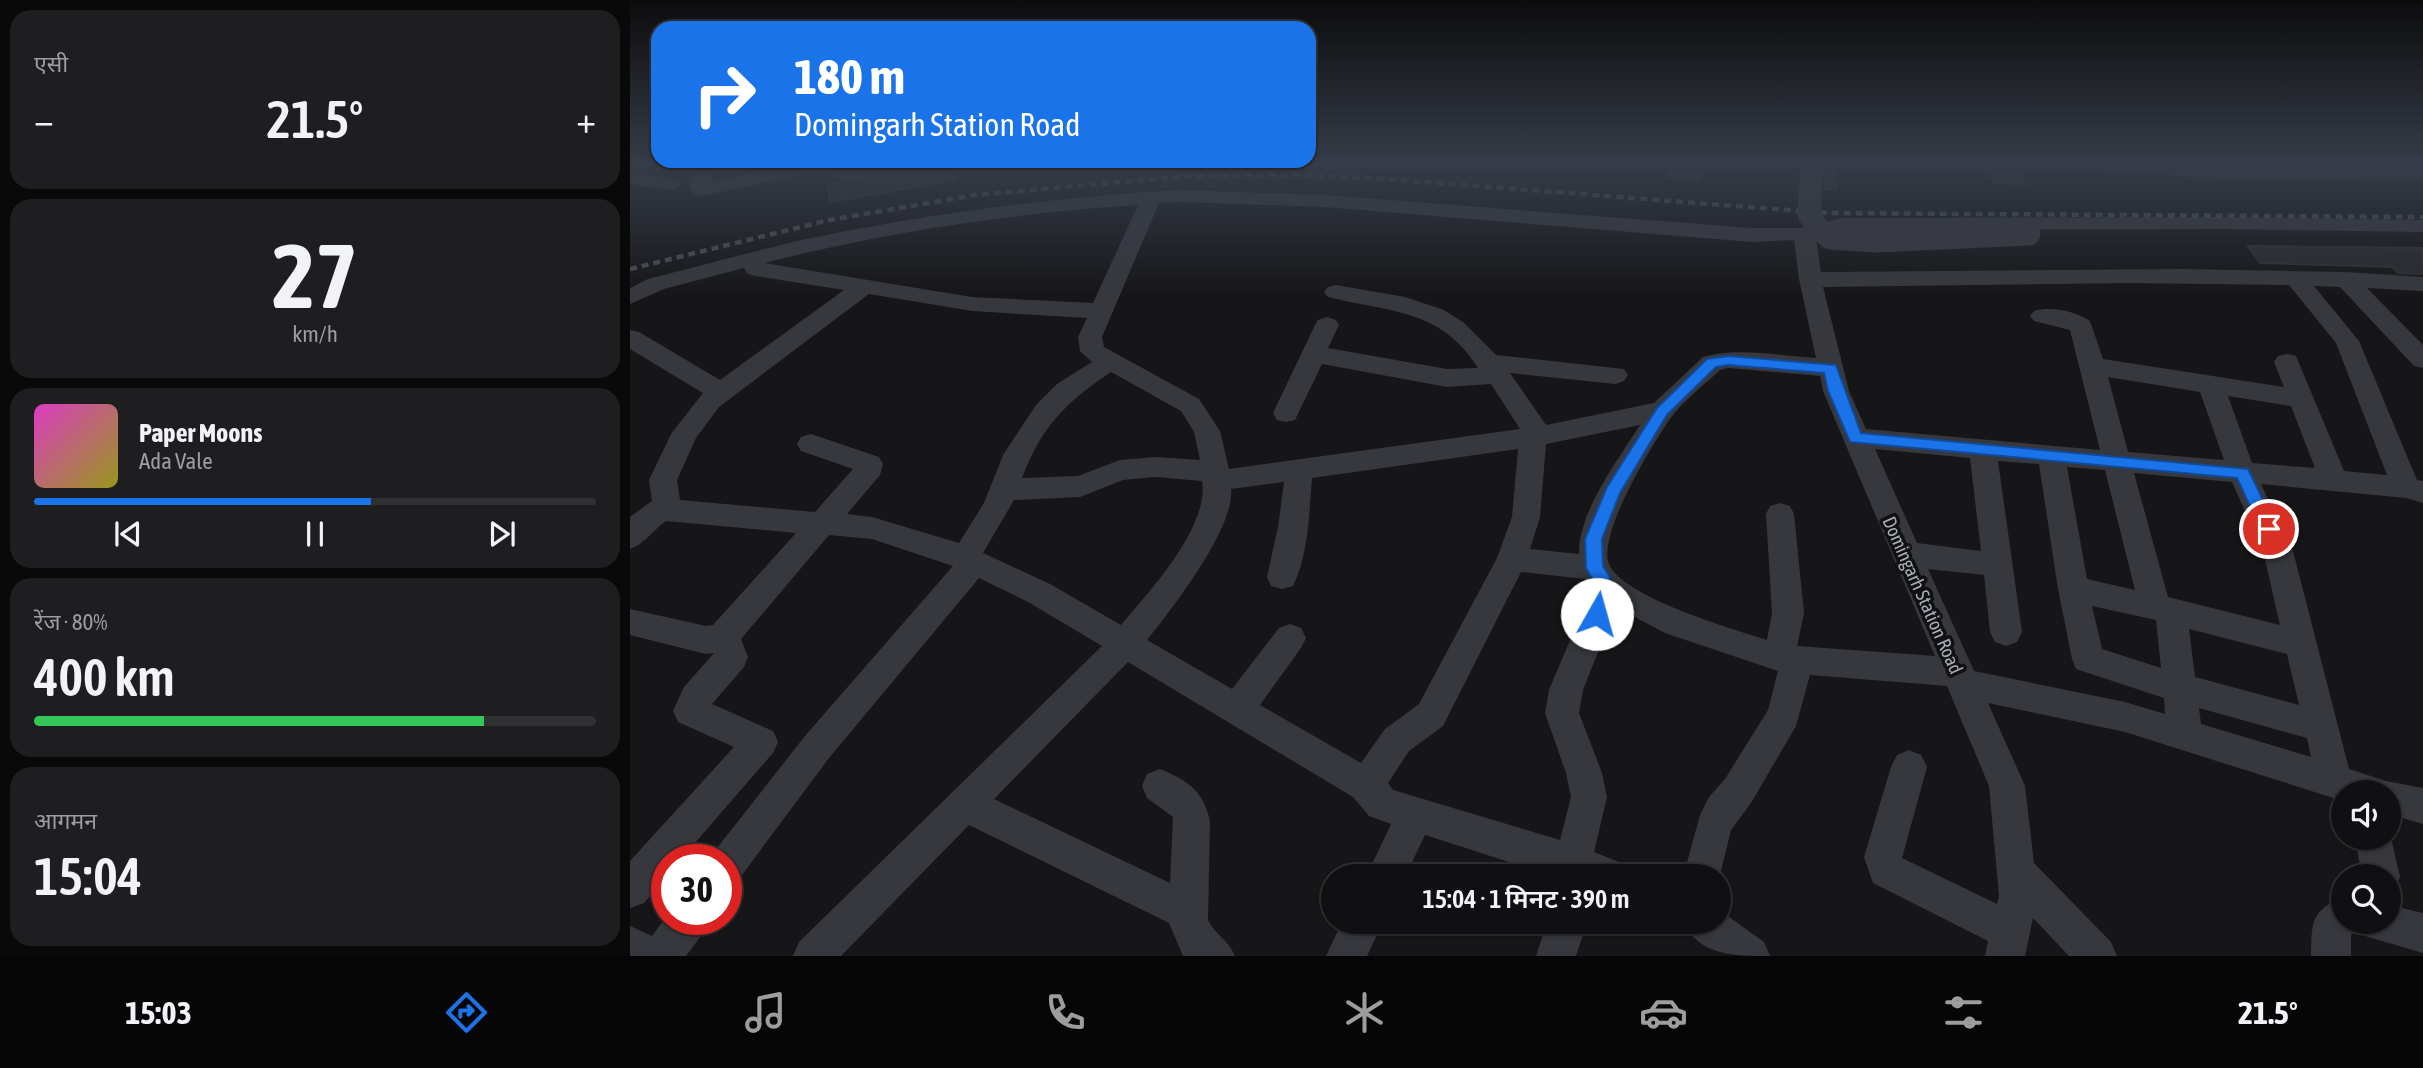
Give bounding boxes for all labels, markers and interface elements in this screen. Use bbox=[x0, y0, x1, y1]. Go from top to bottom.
text: 180 m bbox=[794, 48, 905, 104]
icon: right bbox=[679, 49, 770, 140]
text: एसी bbox=[34, 51, 68, 77]
text: 21.5° bbox=[267, 89, 363, 149]
text: − bbox=[34, 98, 54, 141]
text: + bbox=[576, 98, 596, 141]
text: Domingarh Station Road bbox=[794, 106, 1080, 143]
text: 27 bbox=[272, 223, 358, 327]
text: km/h bbox=[292, 321, 338, 347]
text: Paper Moons bbox=[139, 418, 262, 448]
text: Ada Vale bbox=[139, 448, 213, 474]
pin bbox=[2239, 499, 2299, 559]
icon: arrive bbox=[2250, 510, 2288, 548]
street label: Domingarh Station Road bbox=[1878, 513, 1968, 677]
icon: previous bbox=[109, 515, 147, 553]
icon: pause bbox=[296, 515, 334, 553]
icon: next bbox=[483, 515, 521, 553]
position arrow bbox=[1560, 577, 1634, 651]
text: रेंज · 80% bbox=[34, 609, 108, 635]
text: 400 km bbox=[34, 647, 175, 707]
map controls bbox=[2331, 780, 2401, 934]
button: sound bbox=[2331, 780, 2401, 850]
text: आगमन bbox=[34, 808, 97, 834]
speed limit sign: 30 bbox=[651, 844, 742, 935]
text: 15:04 bbox=[34, 846, 142, 906]
button: search bbox=[2331, 864, 2401, 934]
text: 15:04 · 1 मिनट · 390 m bbox=[1423, 884, 1629, 914]
icon: directions bbox=[442, 988, 491, 1037]
icon: music bbox=[741, 988, 790, 1037]
icon: phone bbox=[1041, 988, 1090, 1037]
icon: climate bbox=[1340, 988, 1389, 1037]
icon: car bbox=[1639, 988, 1688, 1037]
icon: filters bbox=[1939, 988, 1988, 1037]
text: 15:03 bbox=[125, 994, 192, 1031]
text: 21.5° bbox=[2238, 994, 2298, 1031]

